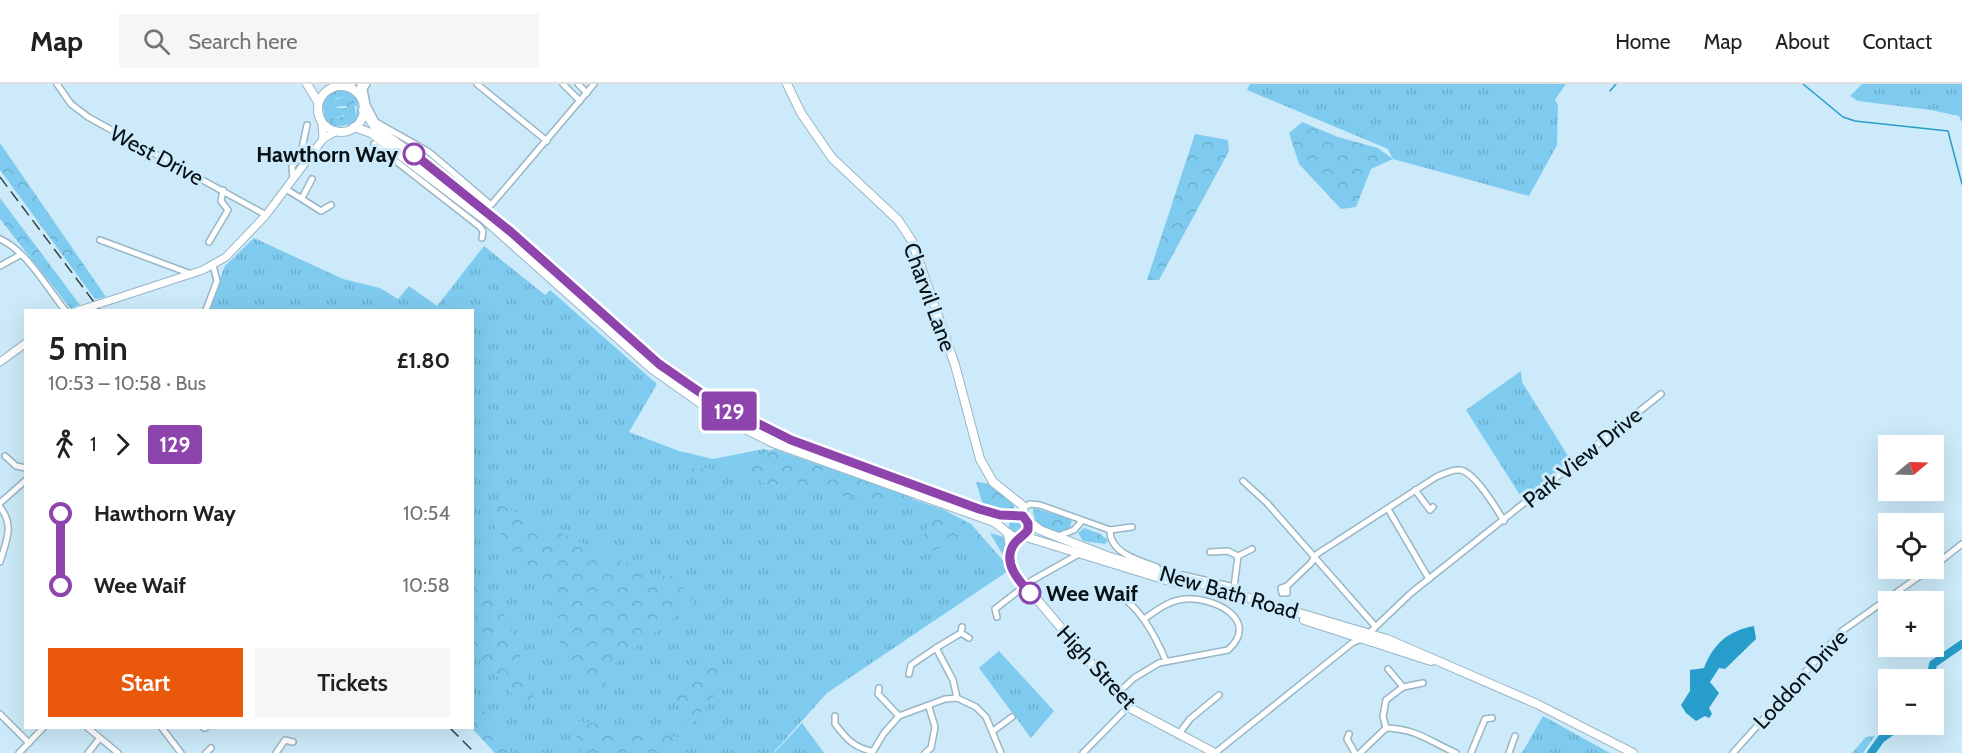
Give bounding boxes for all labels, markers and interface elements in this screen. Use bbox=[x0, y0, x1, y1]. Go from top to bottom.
search box bbox=[119, 14, 539, 68]
text: Map bbox=[30, 24, 83, 58]
icon: search bbox=[140, 25, 173, 58]
text: Search here bbox=[188, 28, 297, 55]
text: Home bbox=[1615, 29, 1671, 54]
text: Map bbox=[1704, 29, 1742, 54]
text: About bbox=[1775, 29, 1829, 54]
text: Contact bbox=[1862, 29, 1932, 54]
street label: West Drive bbox=[105, 120, 208, 191]
place label: Hawthorn Way bbox=[256, 141, 398, 168]
marker: Hawthorn Way bbox=[403, 143, 425, 165]
street label: Charvil Lane bbox=[897, 239, 962, 355]
text: 5 min bbox=[48, 328, 128, 368]
text: £1.80 bbox=[397, 347, 450, 374]
text: 10:53 – 10:58 · Bus bbox=[48, 371, 206, 395]
line badge: 129 bbox=[694, 392, 764, 430]
text: 129 bbox=[714, 399, 744, 424]
street label: Park View Drive bbox=[1517, 401, 1647, 514]
icon: walk bbox=[48, 428, 81, 461]
icon: forward bbox=[106, 428, 139, 461]
text: 1 bbox=[90, 432, 97, 456]
text: 129 bbox=[160, 432, 190, 457]
north arrow bbox=[1878, 435, 1944, 501]
map controls bbox=[1878, 435, 1944, 735]
text: Hawthorn Way bbox=[94, 500, 236, 527]
text: 10:54 bbox=[403, 501, 450, 525]
button: locate bbox=[1878, 513, 1944, 579]
street label: New Bath Road bbox=[1156, 560, 1301, 625]
text: Wee Waif bbox=[94, 572, 186, 599]
text: 10:58 bbox=[402, 573, 450, 597]
place label: Wee Waif bbox=[1046, 580, 1139, 607]
marker: Wee Waif bbox=[1019, 582, 1041, 604]
button: + bbox=[1878, 591, 1944, 657]
street label: High Street bbox=[1051, 620, 1142, 715]
street label: Loddon Drive bbox=[1748, 624, 1853, 735]
button: Start bbox=[48, 648, 243, 717]
button: Tickets bbox=[255, 648, 450, 717]
button: − bbox=[1878, 669, 1944, 735]

